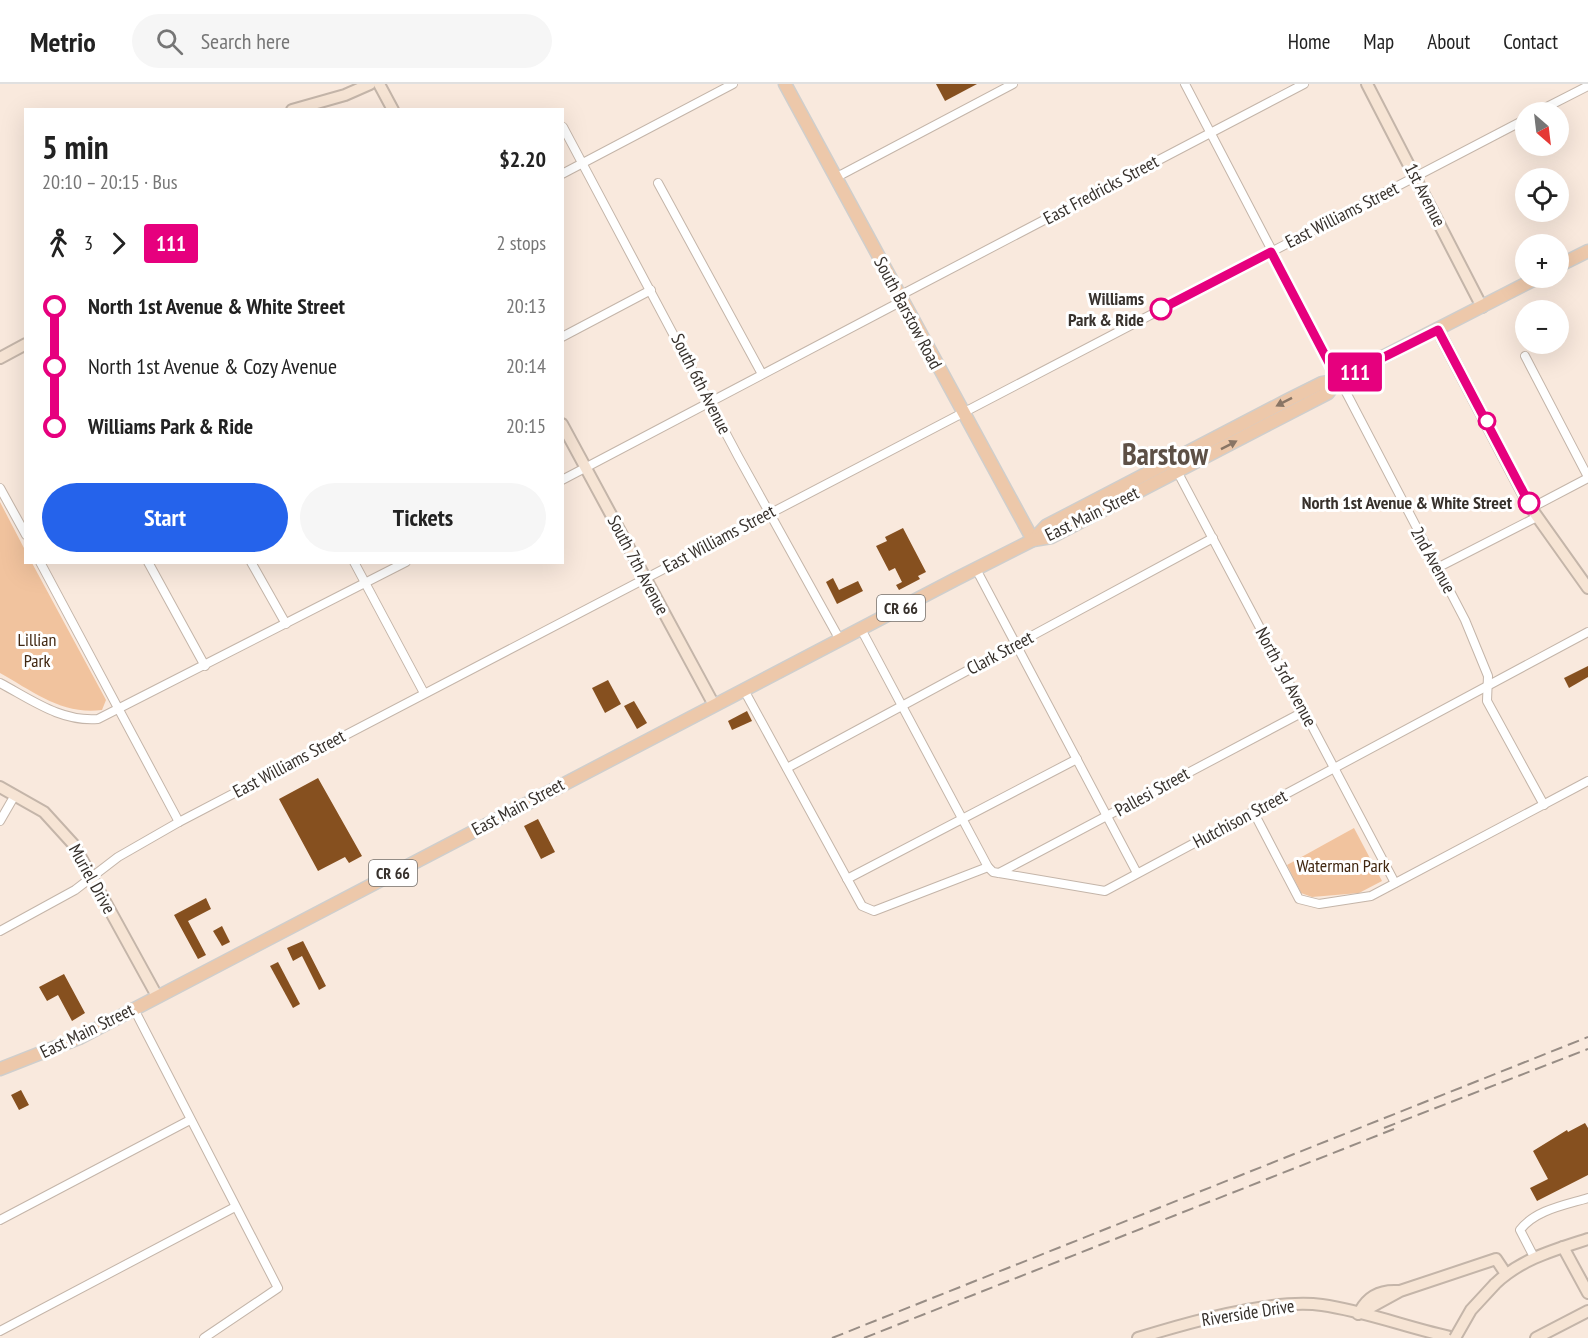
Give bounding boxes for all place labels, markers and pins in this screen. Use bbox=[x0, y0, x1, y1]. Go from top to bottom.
place label: Williams Park & Ride bbox=[1068, 287, 1144, 331]
marker: Williams Park & Ride bbox=[1150, 298, 1172, 320]
unlabelled marker bbox=[1478, 412, 1496, 430]
place label: North 1st Avenue & White Street bbox=[1302, 491, 1513, 514]
marker: North 1st Avenue & White Street bbox=[1518, 492, 1540, 514]

